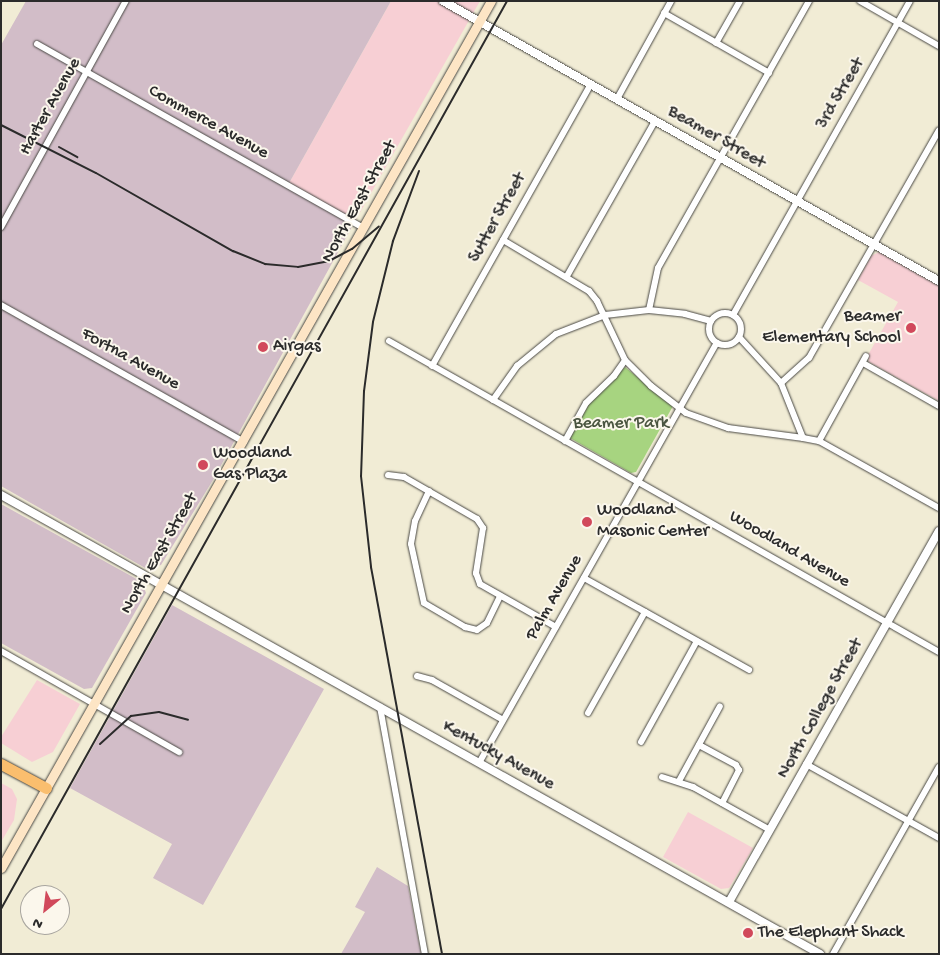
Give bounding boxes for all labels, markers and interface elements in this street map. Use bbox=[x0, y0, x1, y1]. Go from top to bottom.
street label: Harter Avenue bbox=[15, 55, 87, 159]
street label: 3rd Street bbox=[812, 55, 870, 133]
street label: Commerce Avenue bbox=[144, 81, 272, 165]
street label: Beamer Street bbox=[663, 101, 769, 175]
street label: North East Street bbox=[318, 137, 402, 267]
street label: Sutter Street bbox=[464, 169, 532, 267]
place label: Beamer Elementary School bbox=[762, 307, 901, 350]
marker: Beamer Elementary School bbox=[905, 322, 917, 334]
street label: Fortna Avenue bbox=[77, 324, 183, 396]
place label: Airgas bbox=[273, 336, 321, 358]
marker: Airgas bbox=[257, 341, 269, 353]
park label: Beamer Park bbox=[573, 413, 669, 435]
place label: Woodland Gas Plaza bbox=[213, 444, 291, 486]
marker: Woodland Gas Plaza bbox=[197, 459, 209, 471]
street label: North East Street bbox=[117, 490, 203, 618]
place label: Woodland Masonic Center bbox=[597, 501, 709, 544]
street label: Woodland Avenue bbox=[725, 507, 853, 593]
marker: Woodland Masonic Center bbox=[581, 516, 593, 528]
street label: Palm Avenue bbox=[522, 551, 588, 645]
street label: North College Street bbox=[774, 635, 868, 783]
street label: Kentucky Avenue bbox=[438, 716, 558, 796]
north arrow bbox=[20, 885, 70, 935]
text: N bbox=[30, 913, 46, 932]
place label: The Elephant Shack bbox=[758, 922, 903, 944]
marker: The Elephant Shack bbox=[742, 927, 754, 939]

